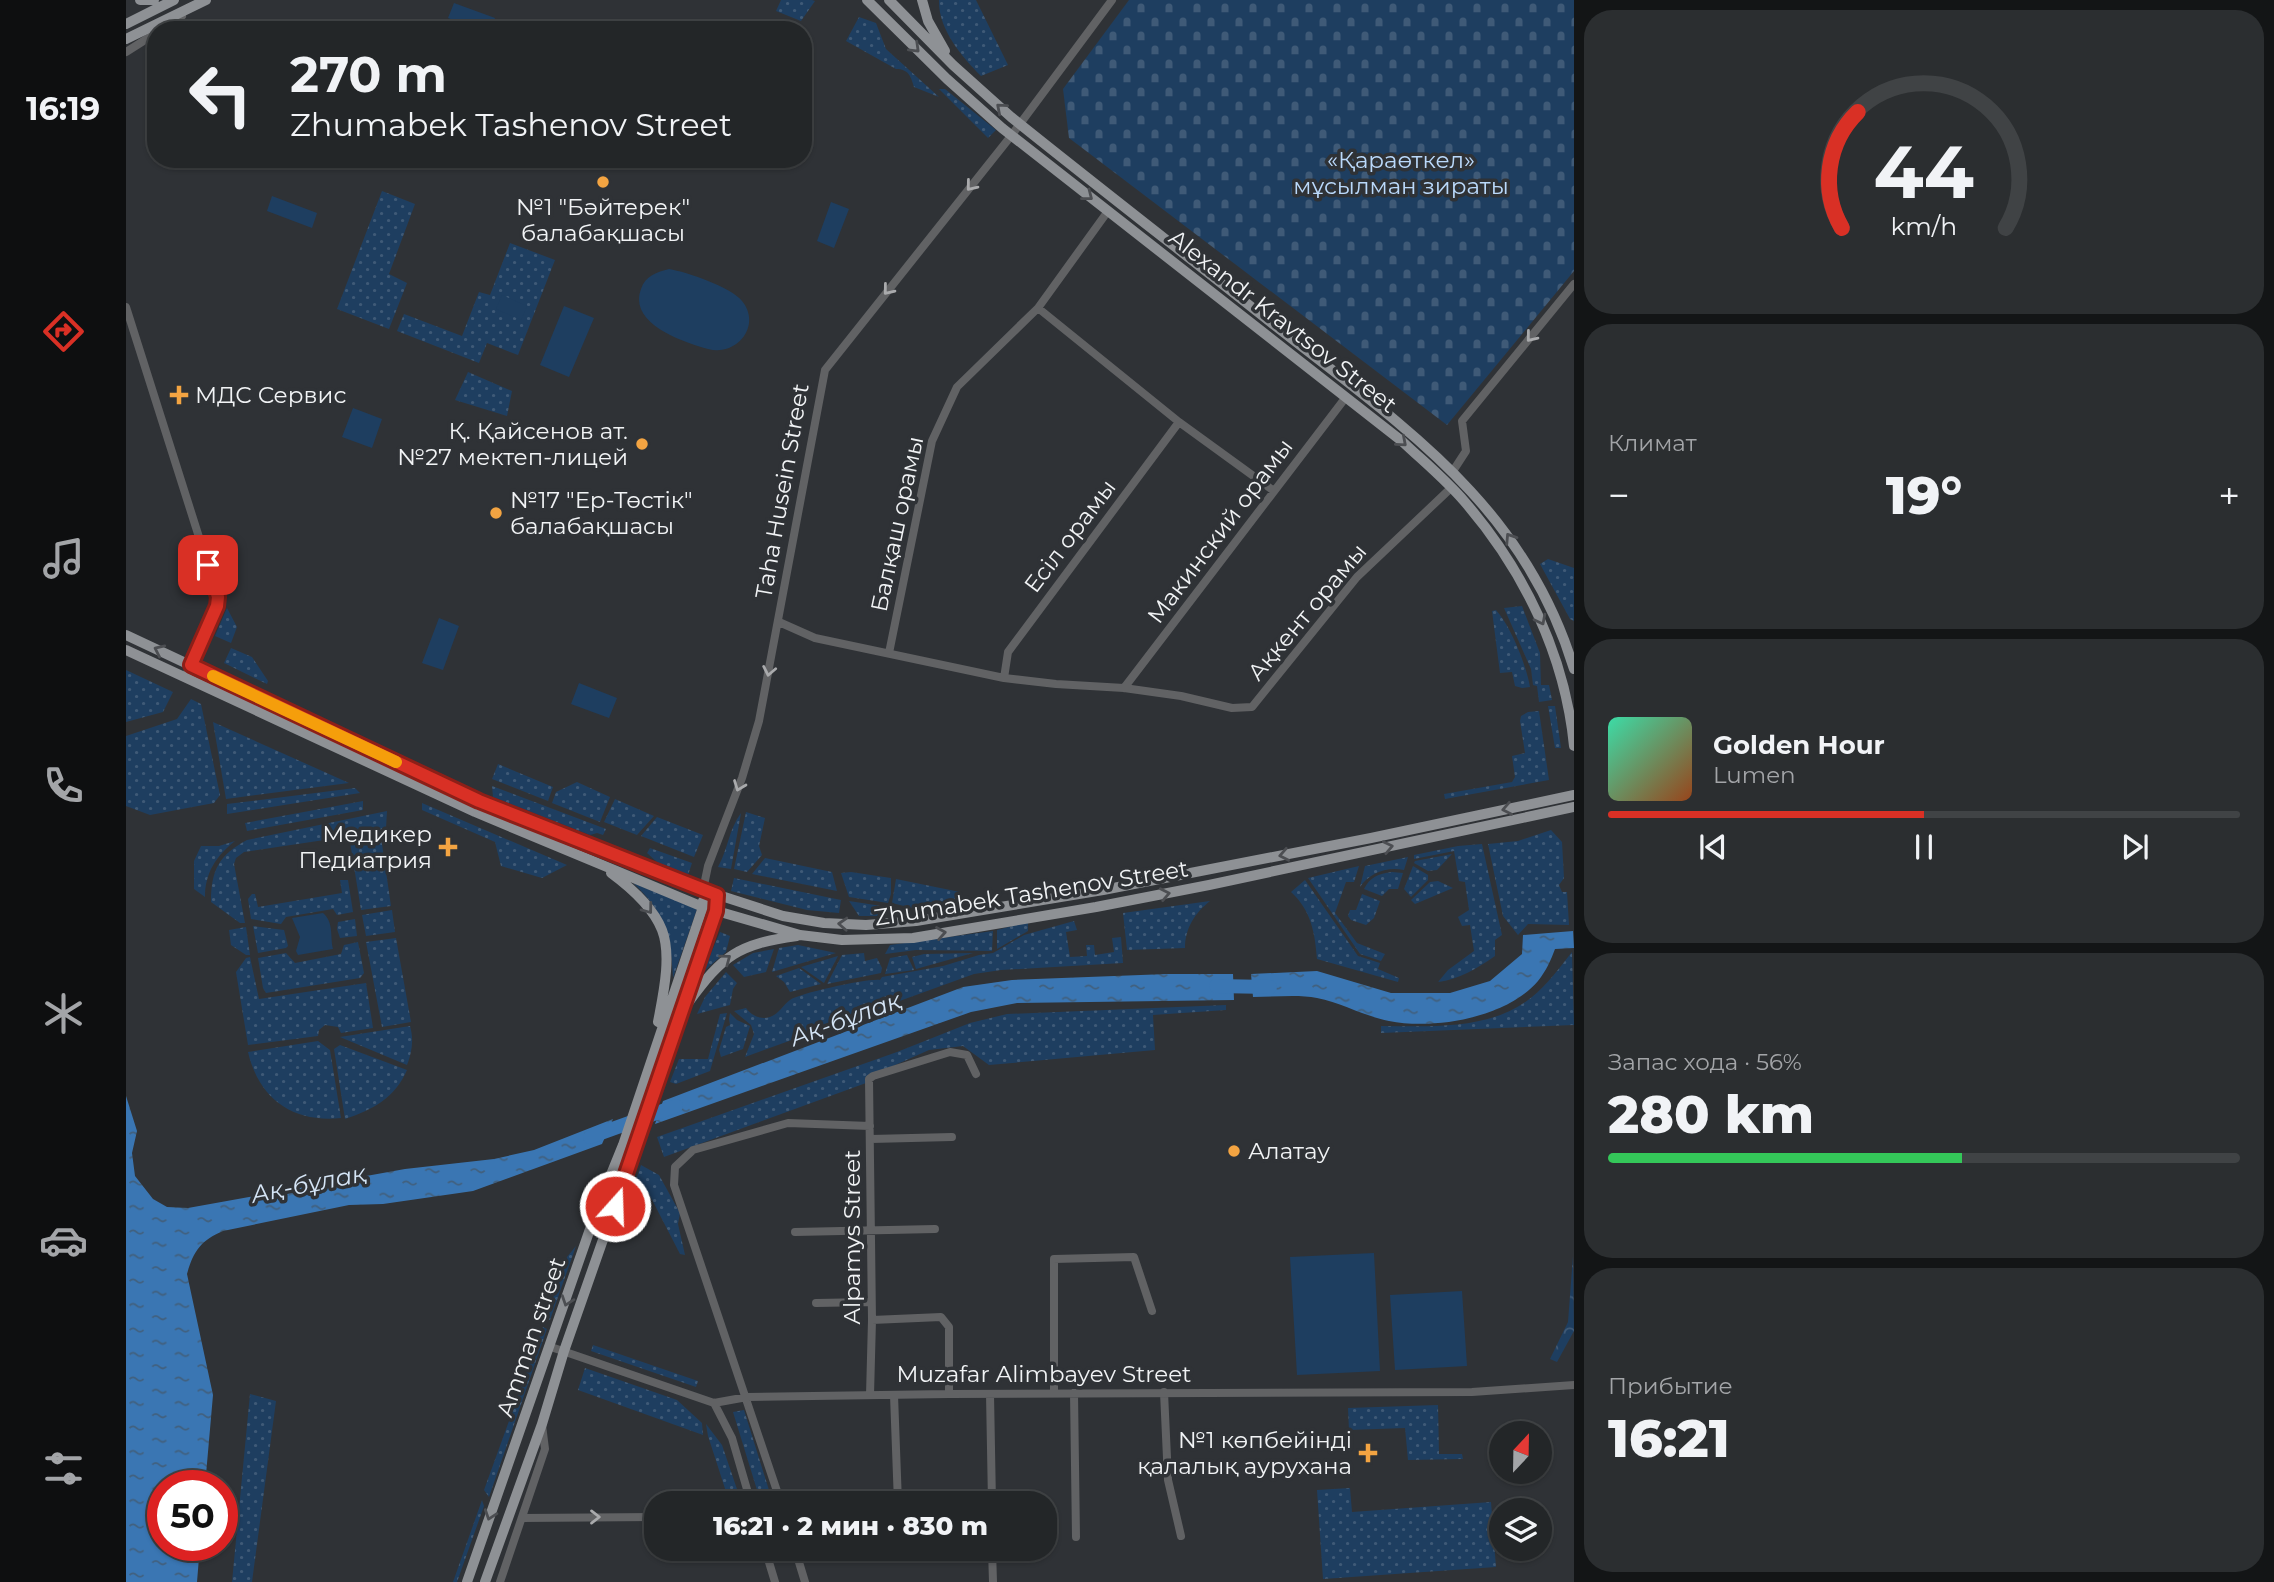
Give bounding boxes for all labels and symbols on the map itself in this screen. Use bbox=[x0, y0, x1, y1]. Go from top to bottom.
one-way arrow bbox=[907, 40, 920, 53]
one-way arrow bbox=[996, 103, 1009, 116]
park label: «Қараөткел» мұсылман зираты bbox=[1293, 146, 1509, 200]
marker: №1 "Бәйтерек" балабақшасы bbox=[595, 174, 611, 190]
one-way arrow bbox=[967, 178, 979, 191]
one-way arrow bbox=[1080, 188, 1093, 201]
place label: №1 "Бәйтерек" балабақшасы bbox=[516, 193, 690, 247]
street label: Alexandr Kravtsov Street bbox=[1164, 223, 1402, 419]
one-way arrow bbox=[884, 283, 897, 295]
one-way arrow bbox=[1527, 329, 1539, 342]
place label: МДС Сервис bbox=[195, 381, 346, 409]
street label: Taha Husein Street bbox=[749, 381, 815, 601]
marker: МДС Сервис bbox=[169, 385, 189, 405]
place label: Қ. Қайсенов ат. №27 мектеп-лицей bbox=[397, 417, 628, 471]
street label: Макинский орамы bbox=[1141, 433, 1299, 629]
street label: Балқаш орамы bbox=[865, 434, 929, 614]
one-way arrow bbox=[1394, 434, 1407, 446]
marker: Қ. Қайсенов ат. №27 мектеп-лицей bbox=[634, 436, 650, 452]
street label: Есіл орамы bbox=[1018, 474, 1122, 598]
place label: №17 "Ер-Төстік" балабақшасы bbox=[510, 486, 693, 540]
marker: №17 "Ер-Төстік" балабақшасы bbox=[488, 505, 504, 521]
one-way arrow bbox=[1506, 533, 1518, 546]
pin bbox=[178, 535, 238, 595]
street label: Ақкент орамы bbox=[1242, 538, 1372, 686]
one-way arrow bbox=[1532, 613, 1546, 625]
one-way arrow bbox=[154, 644, 166, 658]
one-way arrow bbox=[763, 665, 778, 677]
one-way arrow bbox=[733, 779, 747, 791]
one-way arrow bbox=[1501, 800, 1513, 815]
place label: Медикер Педиатрия bbox=[298, 820, 432, 874]
marker: Медикер Педиатрия bbox=[438, 837, 458, 857]
one-way arrow bbox=[1382, 841, 1394, 856]
one-way arrow bbox=[1278, 847, 1290, 862]
street label: Zhumabek Tashenov Street bbox=[872, 854, 1190, 932]
one-way arrow bbox=[1159, 887, 1171, 902]
one-way arrow bbox=[640, 901, 652, 914]
one-way arrow bbox=[837, 917, 848, 932]
one-way arrow bbox=[935, 927, 947, 942]
one-way arrow bbox=[719, 955, 731, 968]
water label: Ақ-бұлақ bbox=[785, 985, 906, 1053]
place label: Алатау bbox=[1248, 1137, 1330, 1165]
marker: Алатау bbox=[1226, 1143, 1242, 1159]
street label: Alpamys Street bbox=[838, 1150, 866, 1324]
water label: Ақ-бұлақ bbox=[248, 1158, 369, 1209]
position arrow bbox=[578, 1169, 652, 1243]
street label: Amman street bbox=[491, 1253, 571, 1421]
one-way arrow bbox=[560, 1295, 575, 1307]
street label: Muzafar Alimbayev Street bbox=[897, 1360, 1191, 1388]
north arrow bbox=[1489, 1421, 1552, 1484]
place label: №1 көпбейінді қалалық аурухана bbox=[1137, 1426, 1352, 1480]
marker: №1 көпбейінді қалалық аурухана bbox=[1358, 1443, 1378, 1463]
speed limit sign: 50 bbox=[147, 1470, 238, 1561]
one-way arrow bbox=[484, 1509, 498, 1521]
one-way arrow bbox=[590, 1509, 600, 1525]

